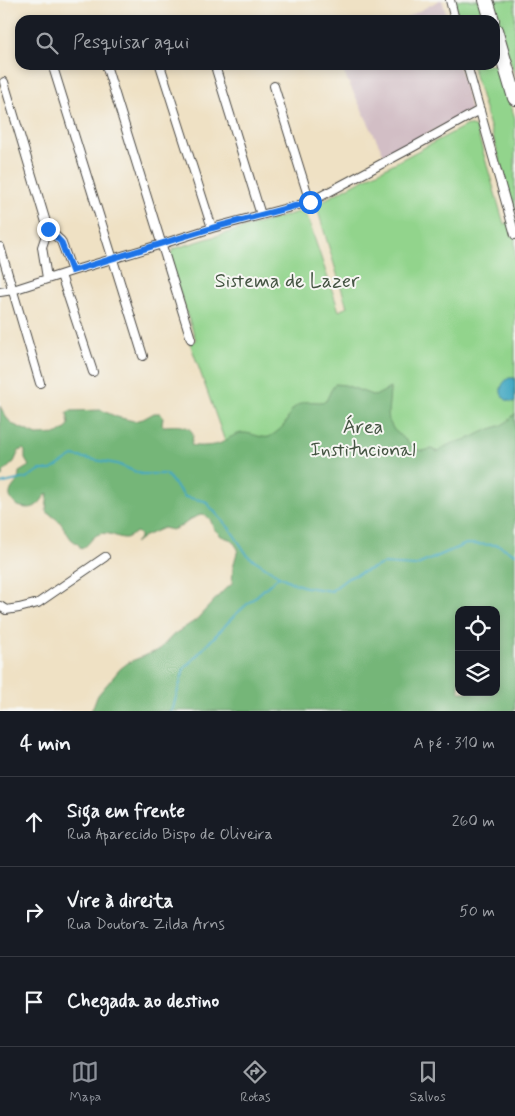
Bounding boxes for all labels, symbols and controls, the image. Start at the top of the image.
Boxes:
search box [15,15,500,70]
icon: search [33,29,61,57]
text: Pesquisar aqui [73,30,189,55]
route start [299,191,322,214]
route end [37,218,60,241]
park label: Sistema de Lazer [215,268,360,295]
park label: Área Institucional [310,414,416,464]
map controls [455,606,500,696]
button: locate [455,606,500,651]
button: layers [455,651,500,696]
text: 4 min [20,730,71,758]
text: A pé · 310 m [414,733,495,754]
text: Siga em frente [67,799,185,824]
icon: ahead [20,808,48,836]
text: 260 m [452,811,495,832]
text: Rua Aparecido Bispo de Oliveira [67,824,273,845]
text: Vire à direita [67,889,173,914]
icon: right [20,898,48,926]
text: 50 m [459,901,495,922]
text: Rua Doutora Zilda Arns [67,914,225,935]
icon: arrive [20,988,48,1016]
text: Chegada ao destino [67,989,219,1014]
tab: Mapa [69,1058,101,1106]
tab: Rotas [240,1058,271,1106]
tab: Salvos [409,1058,446,1106]

